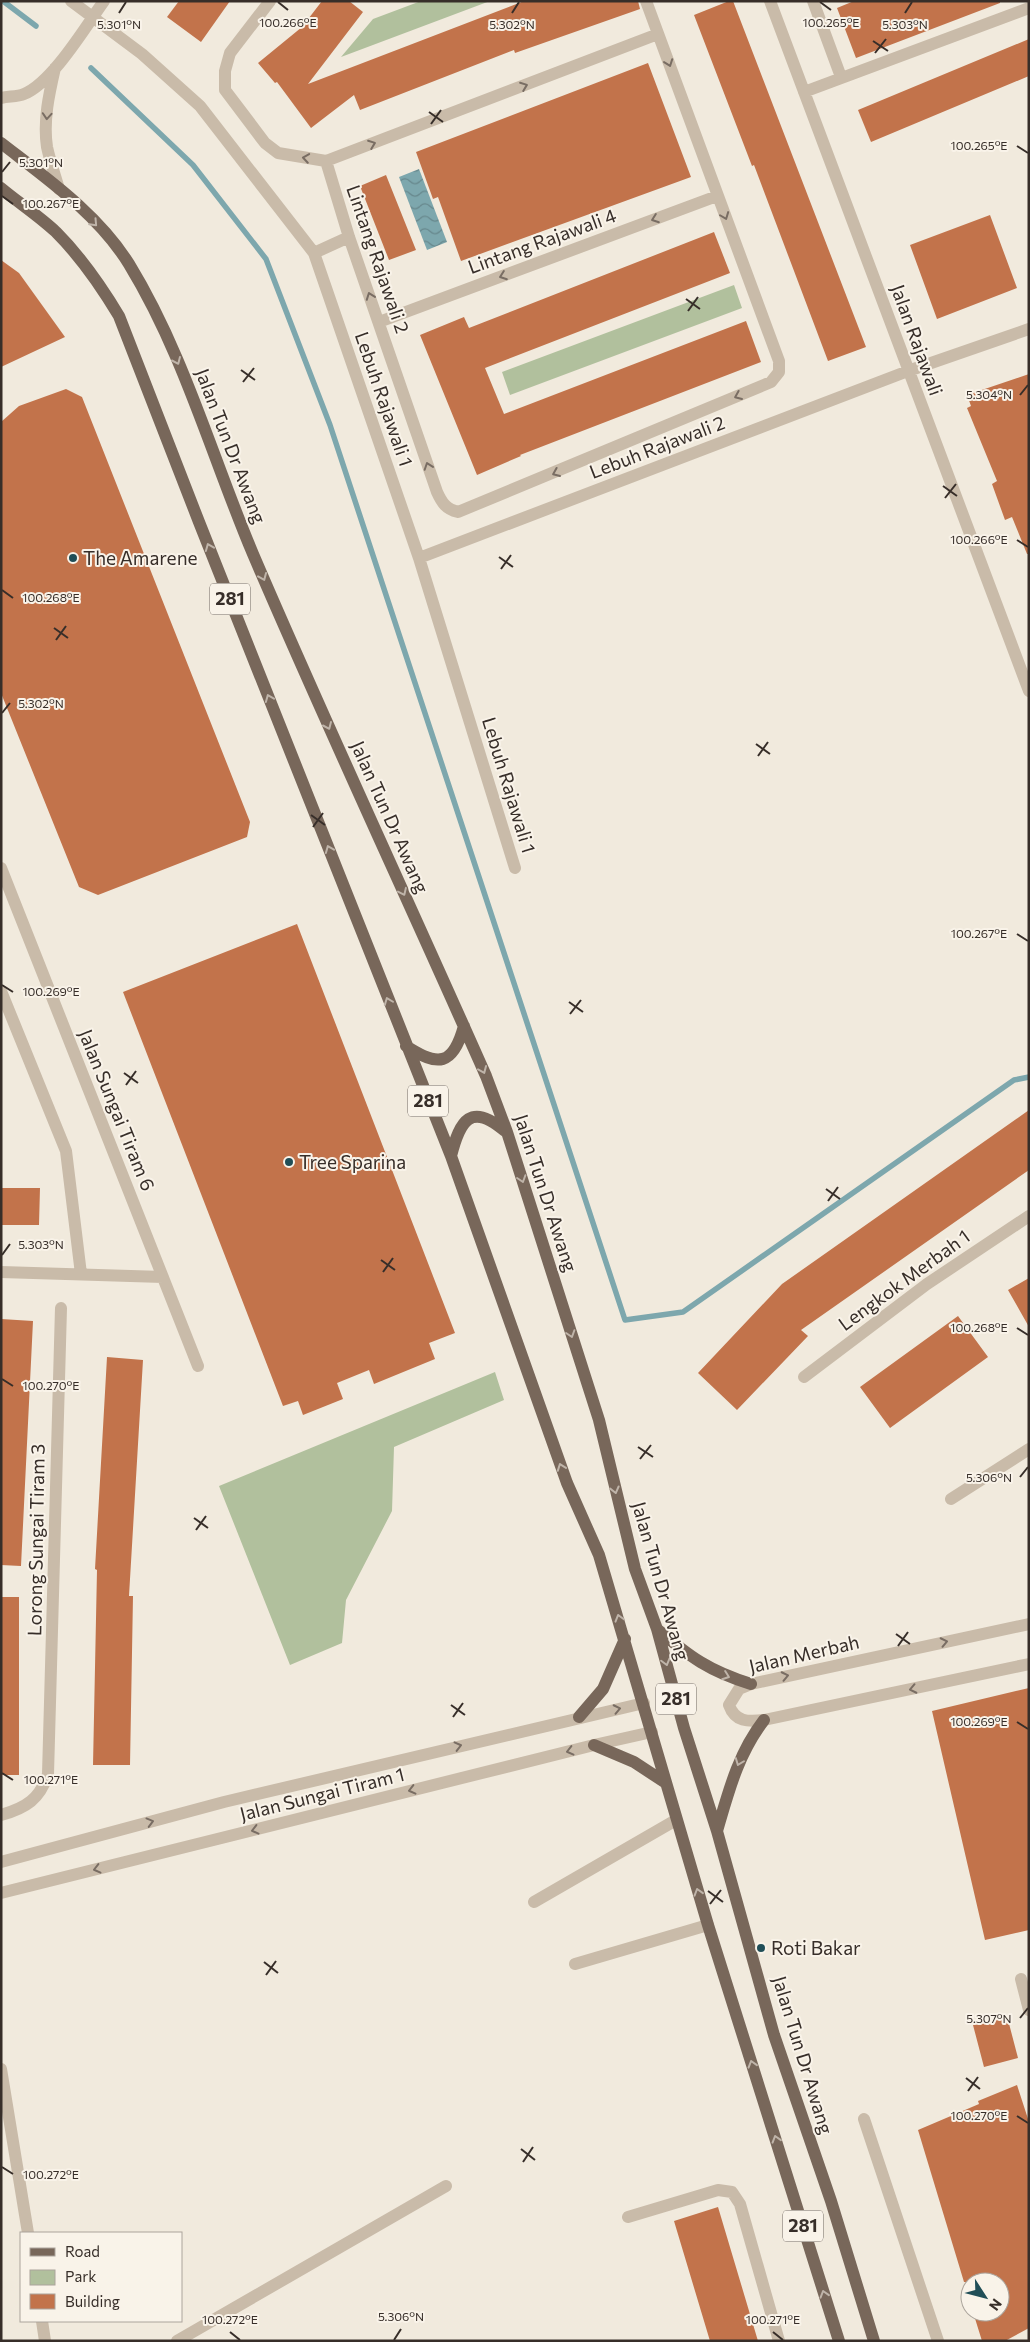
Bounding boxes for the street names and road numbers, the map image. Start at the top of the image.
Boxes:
street label: Lintang Rajawali 2 [342,182,415,336]
street label: Lintang Rajawali 4 [465,203,619,278]
street label: Jalan Rajawali [887,281,948,399]
street label: Lebuh Rajawali 1 [351,328,418,469]
street label: Jalan Tun Dr Awang [191,365,272,527]
street label: Lebuh Rajawali 2 [586,410,728,483]
road number: 281 [210,584,250,614]
street label: Lebuh Rajawali 1 [478,714,541,856]
street label: Jalan Tun Dr Awang [347,737,434,897]
street label: Jalan Sungai Tiram 6 [75,1026,160,1194]
road number: 281 [408,1086,448,1116]
street label: Jalan Tun Dr Awang [510,1111,583,1275]
street label: Lengkok Merbah 1 [834,1224,974,1335]
street label: Lorong Sungai Tiram 3 [22,1444,49,1636]
street label: Jalan Tun Dr Awang [628,1499,695,1663]
street label: Jalan Merbah [746,1630,861,1677]
road number: 281 [656,1684,696,1715]
street label: Jalan Sungai Tiram 1 [237,1762,407,1825]
street label: Jalan Tun Dr Awang [768,1973,838,2137]
road number: 281 [783,2210,823,2242]

